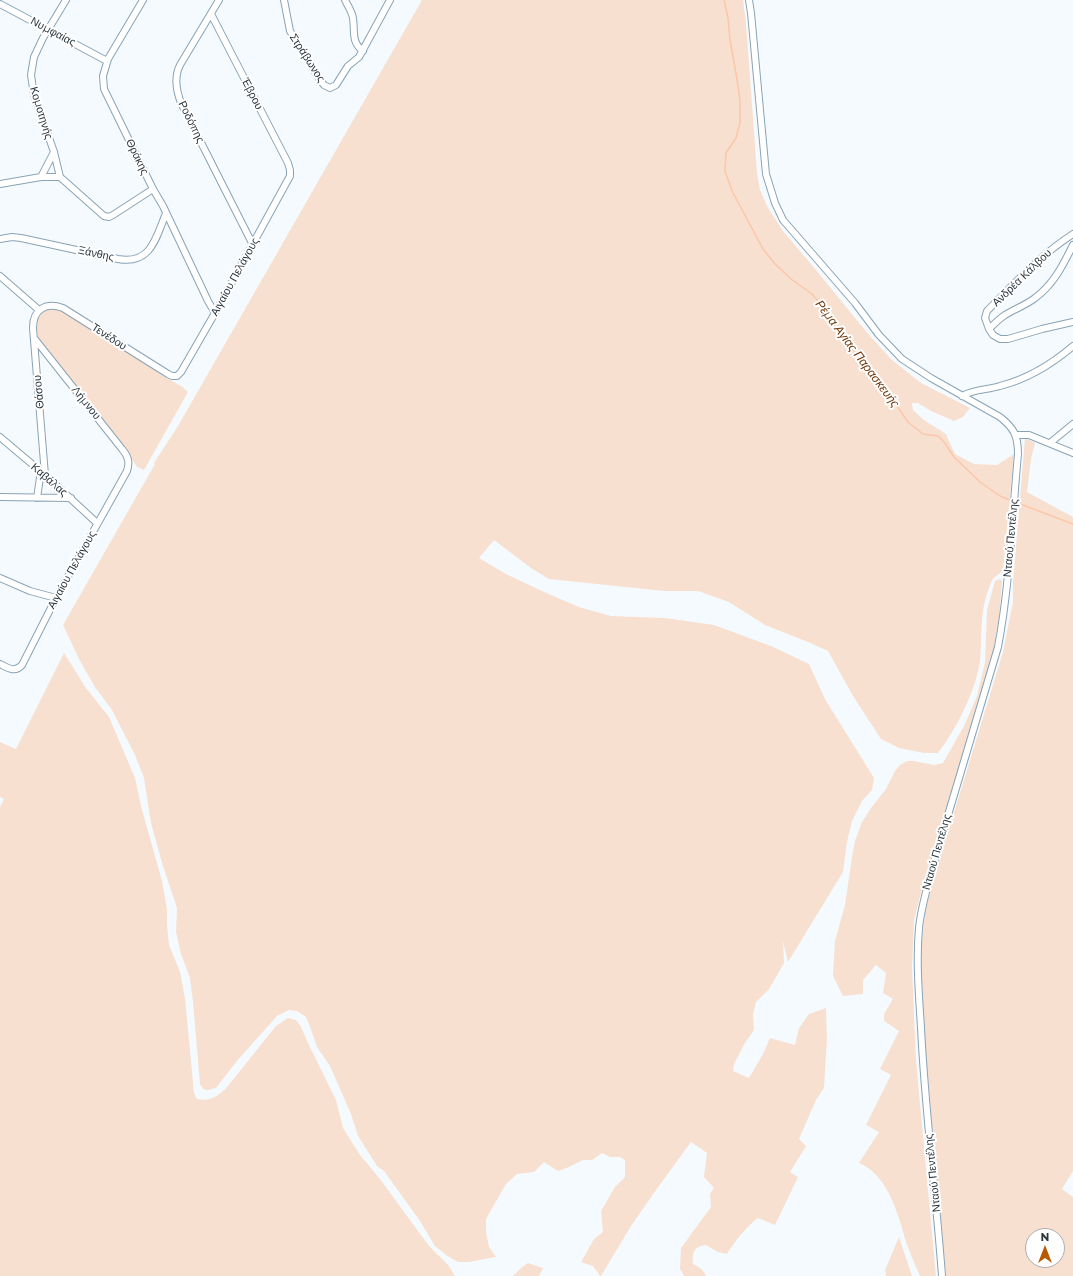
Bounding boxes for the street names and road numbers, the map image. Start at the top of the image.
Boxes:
street label: Νυμφαίας [28,15,78,49]
street label: Στράβωνος [286,31,328,85]
street label: Έβρου [239,76,265,112]
street label: Κομοτηνής [27,85,55,141]
street label: Ροδόπης [175,99,207,145]
street label: Θράκης [123,137,151,177]
street label: Αιγαίου Πελάγους [208,236,262,318]
street label: Ξάνθης [77,244,115,264]
street label: Ανδρέα Κάλβου [990,246,1054,310]
street label: Τενέδου [89,321,129,353]
street label: Θάσου [31,375,47,409]
street label: Λήμνου [69,384,103,422]
street label: Καβάλας [28,461,70,499]
street label: Νταού Πεντέλης [1001,498,1021,578]
street label: Αιγαίου Πελάγους [45,529,99,611]
street label: Νταού Πεντέλης [920,812,954,892]
street label: Νταού Πεντέλης [922,1133,944,1213]

